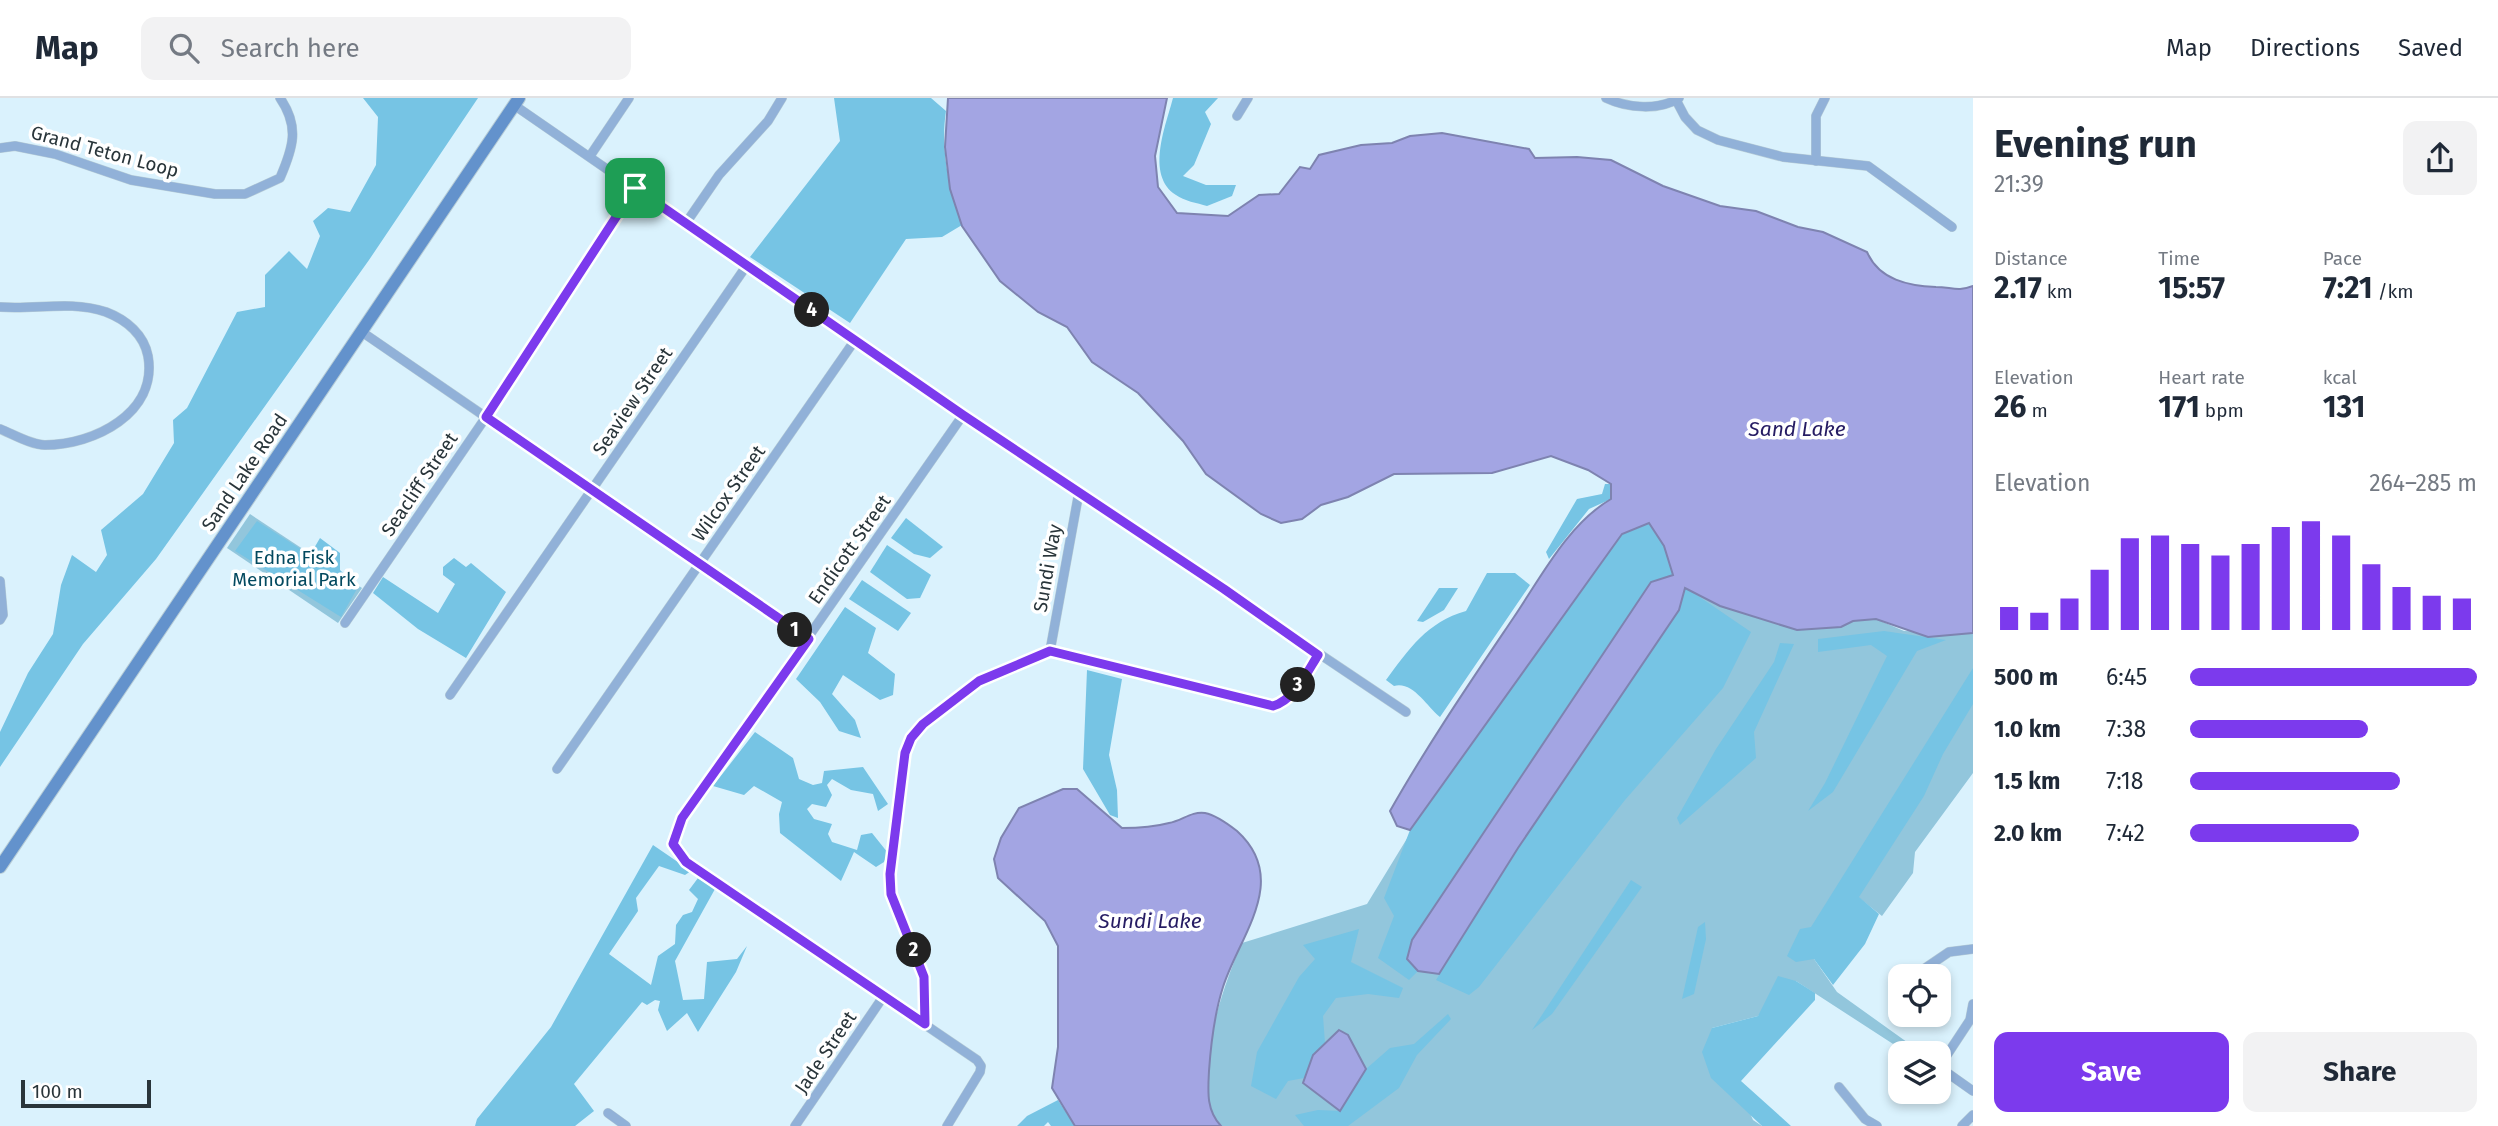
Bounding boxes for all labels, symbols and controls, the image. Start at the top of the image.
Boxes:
search box [141,17,631,80]
text: Map [35,28,99,68]
icon: search [165,29,203,67]
text: Search here [221,33,360,64]
text: Map [2166,34,2212,62]
text: Directions [2250,34,2360,62]
text: Saved [2398,34,2463,62]
street label: Grand Teton Loop [28,121,181,182]
text: Evening run [1994,121,2197,167]
button: share [2403,121,2477,195]
pin [605,158,665,218]
icon: arrive [616,169,654,207]
text: 21:39 [1994,170,2044,198]
text: Distance [1994,247,2068,270]
text: Time [2158,247,2200,270]
text: Pace [2323,247,2362,270]
text: 2.17 [1994,270,2042,306]
text: 15:57 [2158,270,2225,306]
text: 7:21 [2323,270,2373,306]
text: km [2042,280,2073,303]
text: /km [2373,280,2414,303]
pin: 4 [794,292,830,328]
text: 4 [806,298,817,321]
street label: Seaview Street [588,343,677,460]
text: Elevation [1994,366,2074,389]
text: Heart rate [2158,366,2245,389]
text: kcal [2323,366,2357,389]
text: 26 [1994,389,2026,425]
text: 171 [2158,389,2200,425]
text: 131 [2323,389,2365,425]
text: m [2026,399,2048,422]
text: bpm [2200,399,2244,422]
street label: Sand Lake Road [197,409,292,535]
water label: Sand Lake [1747,416,1846,442]
street label: Seacliff Street [376,428,463,541]
street label: Wilcox Street [687,441,770,546]
text: Elevation [1994,469,2090,497]
text: 264–285 m [2369,469,2477,497]
street label: Endicott Street [803,490,896,608]
street label: Sundi Way [1028,522,1067,614]
park label: Edna Fisk Memorial Park [232,546,356,591]
pin: 1 [778,612,812,648]
text: 1 [790,618,799,641]
text: 500 m [1994,663,2058,691]
text: 6:45 [2106,663,2147,691]
pin: 3 [1280,668,1316,702]
text: 3 [1293,673,1302,696]
text: 1.0 km [1994,715,2061,743]
text: 7:38 [2106,715,2146,743]
text: 1.5 km [1994,767,2060,795]
text: 7:18 [2106,767,2143,795]
text: 2.0 km [1994,819,2062,847]
text: 7:42 [2106,819,2145,847]
water label: Sundi Lake [1097,908,1202,934]
pin: 2 [897,932,932,968]
text: 2 [909,938,918,961]
map controls [1888,964,1951,1104]
button: locate [1888,964,1951,1027]
street label: Jade Street [789,1007,861,1098]
button: Save [1994,1032,2229,1112]
button: Share [2243,1032,2477,1112]
button: layers [1888,1041,1951,1104]
scale bar [21,1077,150,1109]
text: 100 m [32,1080,83,1103]

